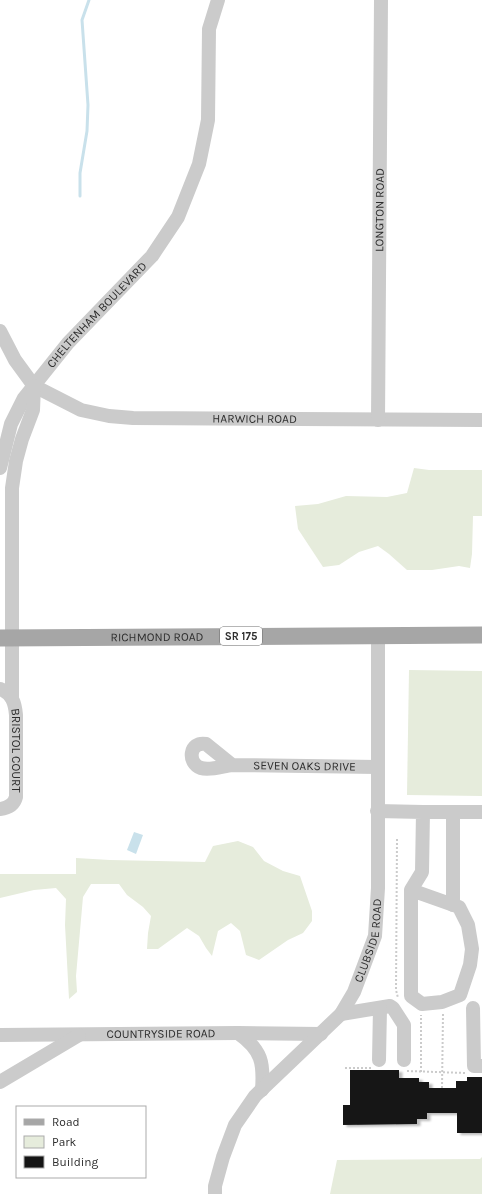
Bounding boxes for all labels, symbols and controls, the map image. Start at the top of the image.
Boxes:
street label: LONGTON ROAD [372,168,387,252]
street label: CHELTENHAM BOULEVARD [44,259,150,371]
street label: HARWICH ROAD [212,411,297,426]
road number: SR 175 [220,627,262,645]
street label: RICHMOND ROAD [110,630,204,644]
street label: BRISTOL COURT [8,707,23,792]
street label: SEVEN OAKS DRIVE [253,758,356,774]
street label: CLUBSIDE ROAD [351,898,384,984]
street label: COUNTRYSIDE ROAD [106,1026,216,1041]
legend [16,1106,146,1178]
text: Road [52,1115,80,1129]
text: Park [52,1135,77,1149]
text: Building [52,1155,99,1169]

